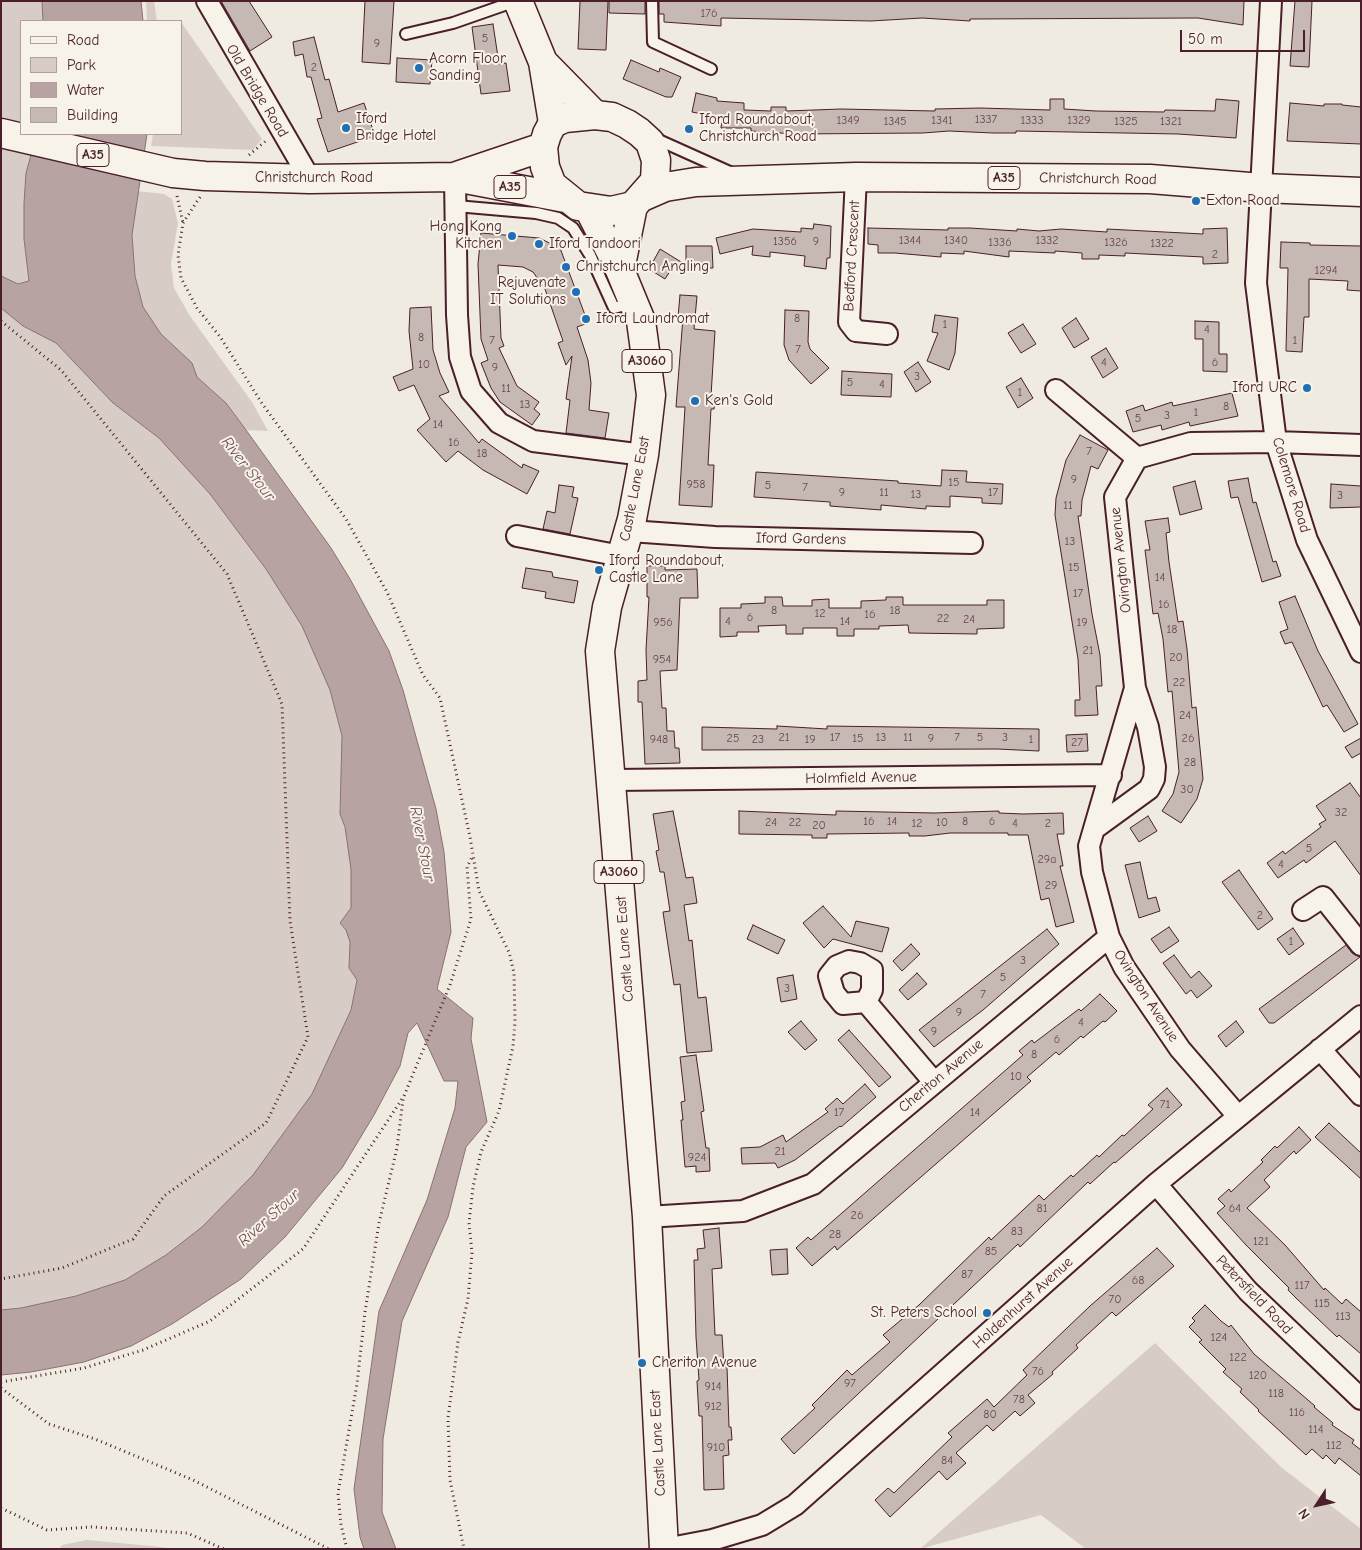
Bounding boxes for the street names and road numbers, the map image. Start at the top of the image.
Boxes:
street label: Old Bridge Road [222,41,292,141]
road number: A35 [77,144,109,166]
road number: A35 [988,167,1020,190]
street label: Christchurch Road [255,169,373,187]
street label: Christchurch Road [1039,169,1157,189]
road number: A35 [494,176,526,198]
street label: Bedford Crescent [840,200,864,312]
road number: A3060 [622,350,672,372]
street label: Castle Lane East [616,435,654,543]
street label: Colemore Road [1268,435,1314,535]
street label: Ovington Avenue [1106,506,1136,614]
street label: Iford Gardens [756,529,846,549]
street label: Holmfield Avenue [805,768,917,788]
road number: A3060 [594,860,644,884]
street label: Castle Lane East [612,895,638,1003]
street label: Ovington Avenue [1109,947,1183,1045]
street label: Cheriton Avenue [895,1035,987,1117]
street label: Petersfield Road [1212,1252,1296,1338]
street label: Holdenhurst Avenue [969,1253,1077,1353]
street label: Castle Lane East [646,1389,670,1497]

